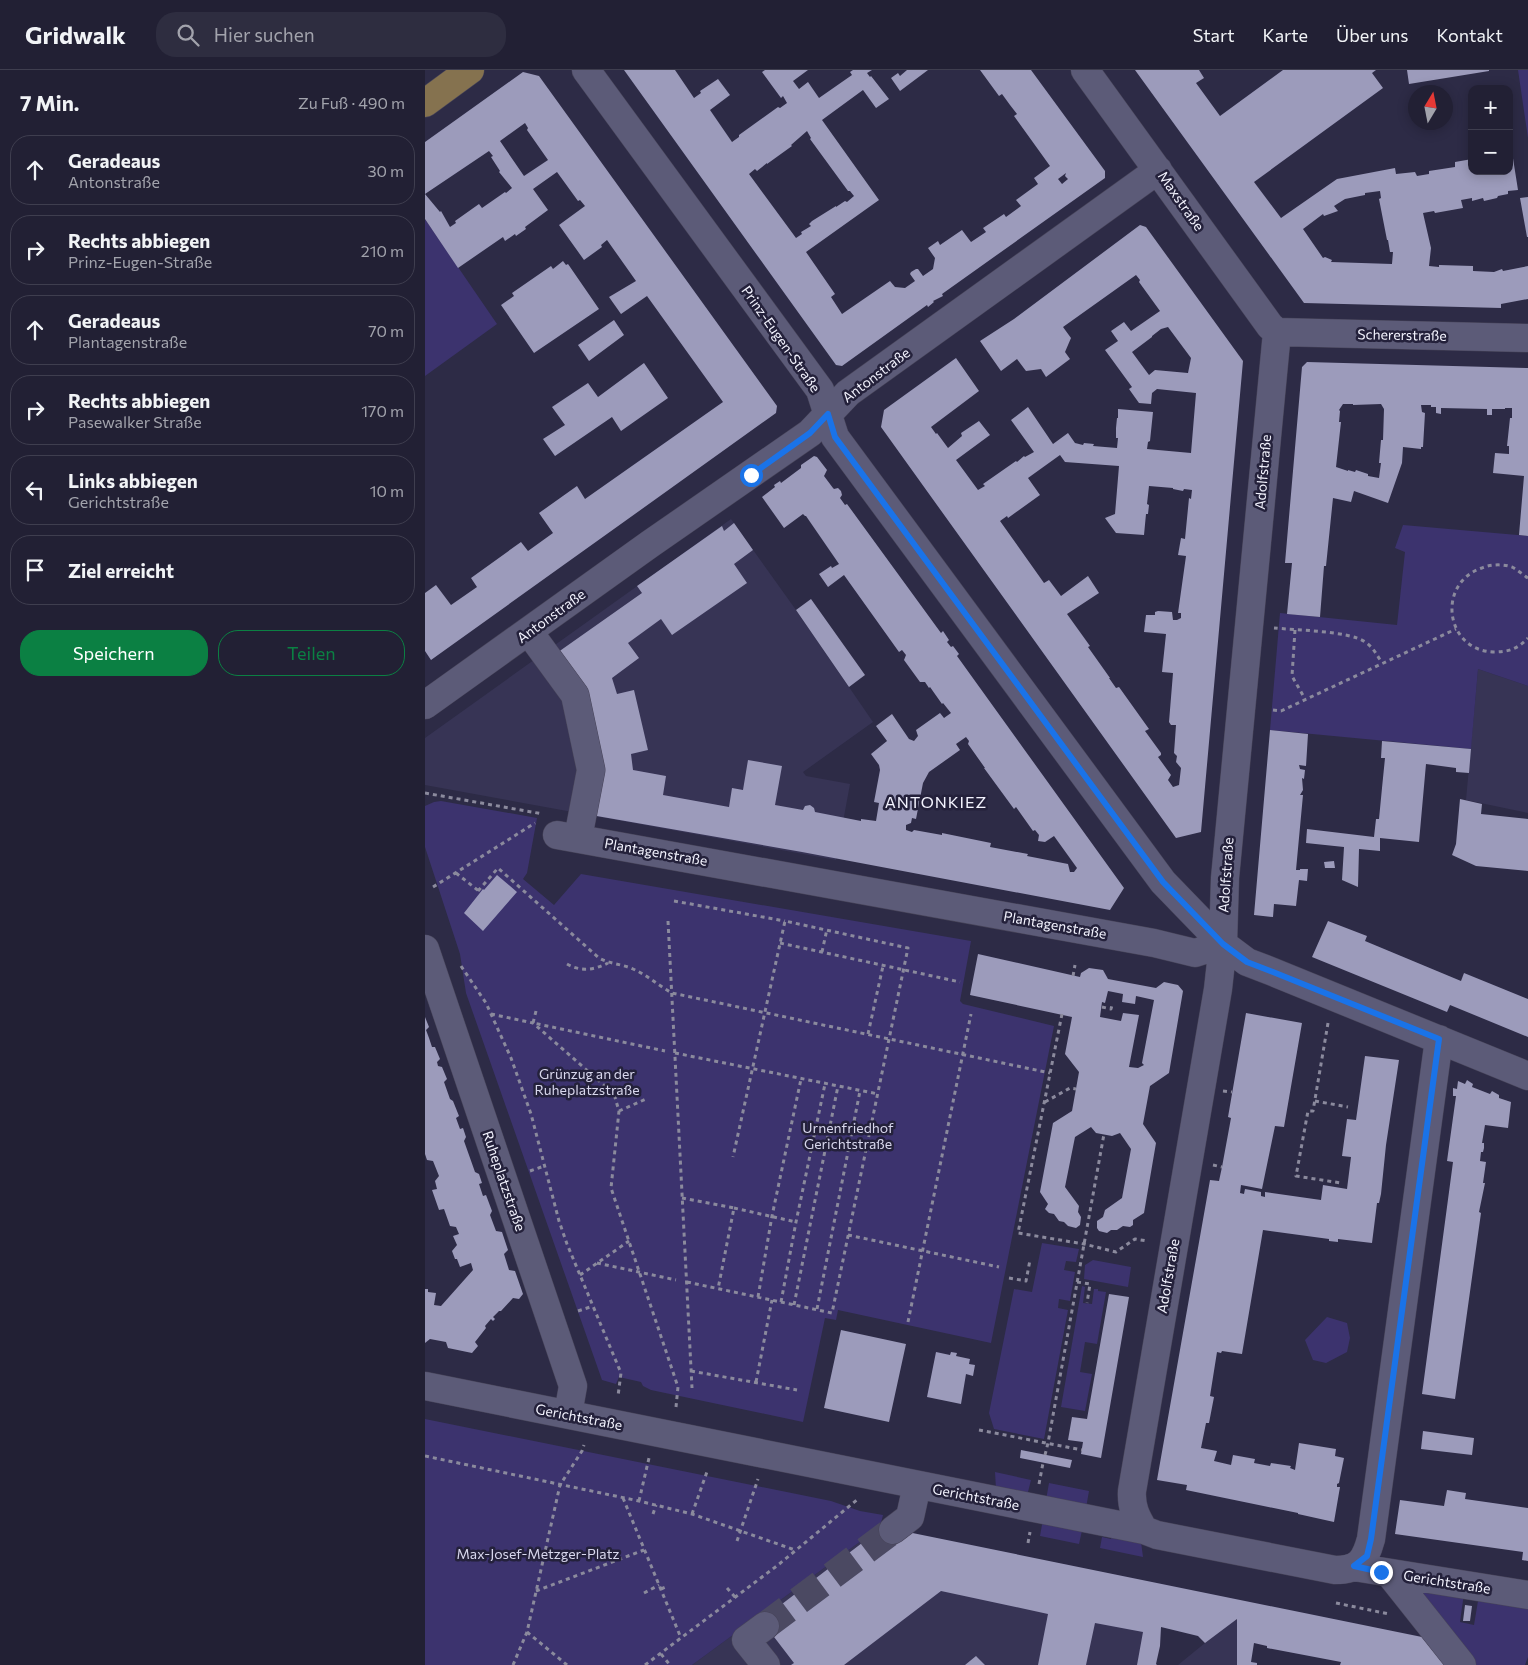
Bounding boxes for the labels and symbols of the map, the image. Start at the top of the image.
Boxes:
north arrow [1408,85,1453,130]
street label: Maxstraße [1155,168,1208,234]
street label: Prinz-Eugen-Straße [738,282,825,395]
street label: Schererstraße [1357,325,1447,344]
street label: Antonstraße [838,344,913,406]
street label: Adolfstraße [1251,434,1274,510]
route start [740,464,763,487]
street label: Antonstraße [513,585,588,646]
district label: ANTONKIEZ [885,792,987,811]
street label: Plantagenstraße [603,834,709,869]
street label: Adolfstraße [1214,837,1237,913]
street label: Plantagenstraße [1002,907,1108,942]
park label: Grünzug an der Ruheplatzstraße [534,1065,640,1098]
park label: Urnenfriedhof Gerichtstraße [802,1119,894,1152]
street label: Ruheplatzstraße [479,1128,530,1233]
street label: Adolfstraße [1153,1237,1182,1315]
street label: Gerichtstraße [534,1400,624,1433]
street label: Gerichtstraße [931,1480,1021,1513]
park label: Max-Josef-Metzger-Platz [457,1545,619,1562]
route end [1370,1561,1393,1584]
street label: Gerichtstraße [1402,1566,1492,1597]

